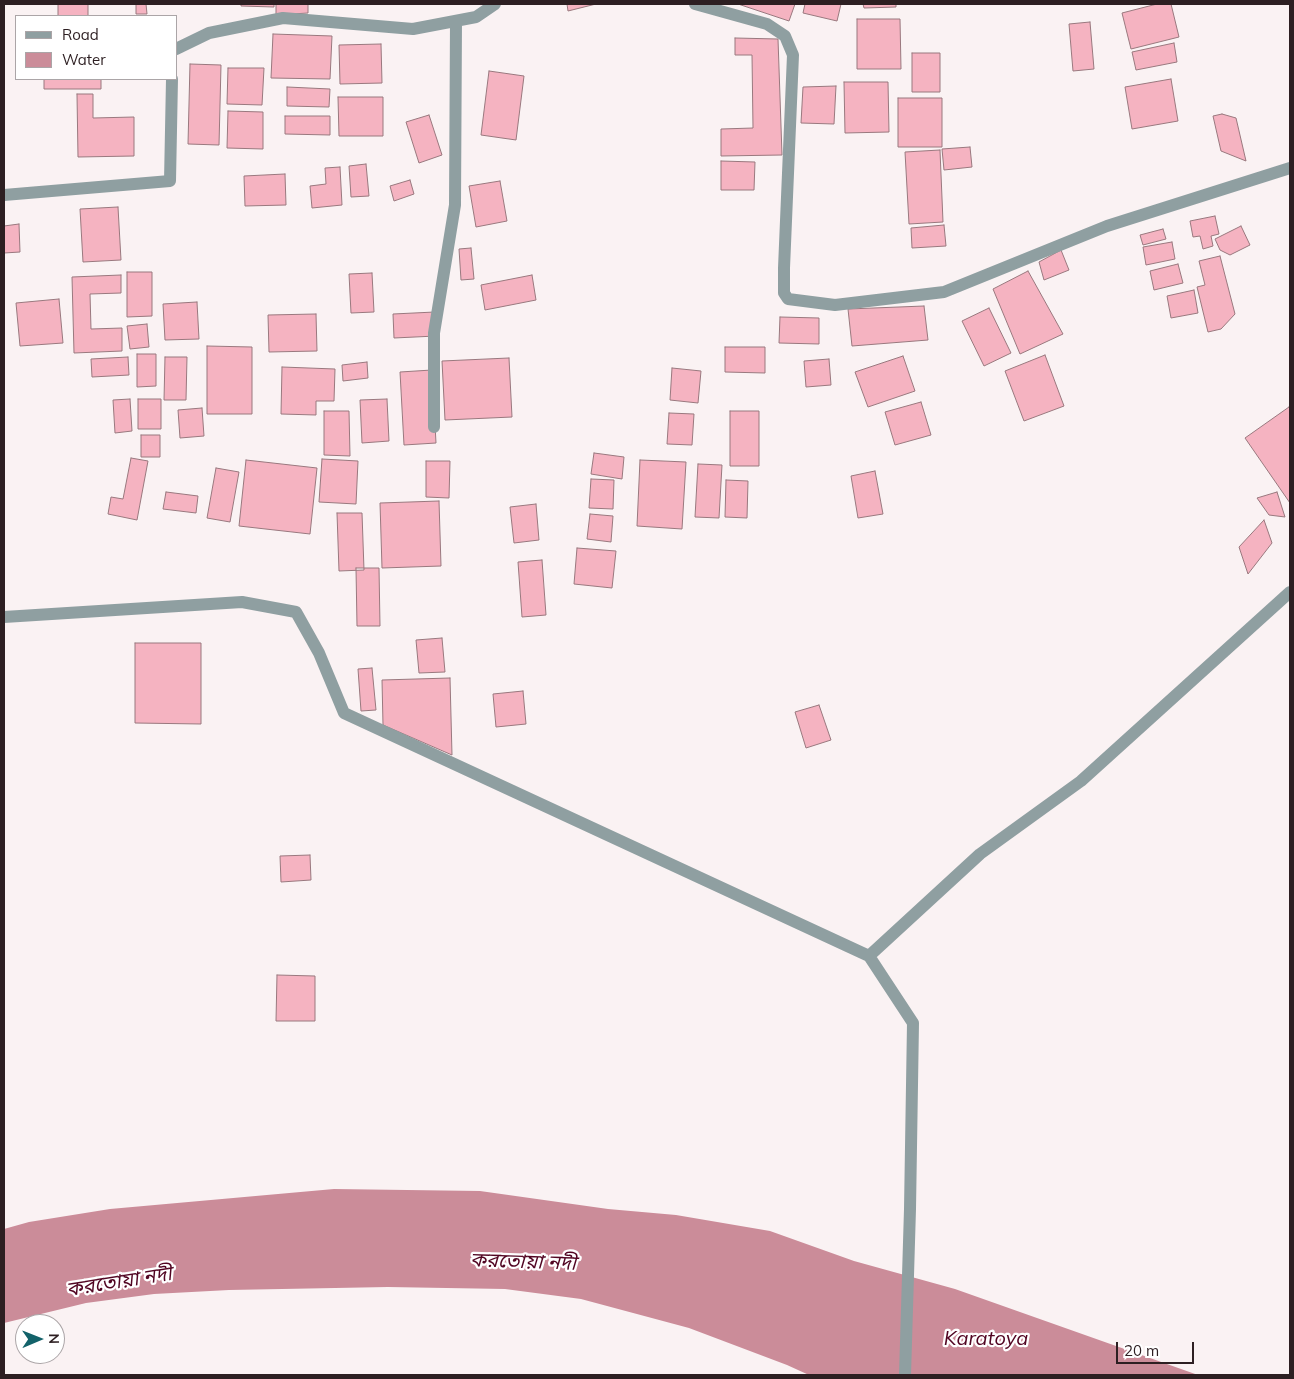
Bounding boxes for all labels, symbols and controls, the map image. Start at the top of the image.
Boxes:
legend [15,15,178,80]
text: Road [62,25,99,44]
text: Water [62,50,106,69]
water label: করতোয়া নদী [470,1248,576,1276]
water label: করতোয়া নদী [65,1262,173,1302]
north arrow [15,1314,65,1364]
water label: Karatoya [944,1327,1028,1351]
scale bar [1119,1332,1196,1364]
text: N [45,1333,63,1344]
text: 20 m [1124,1341,1159,1360]

